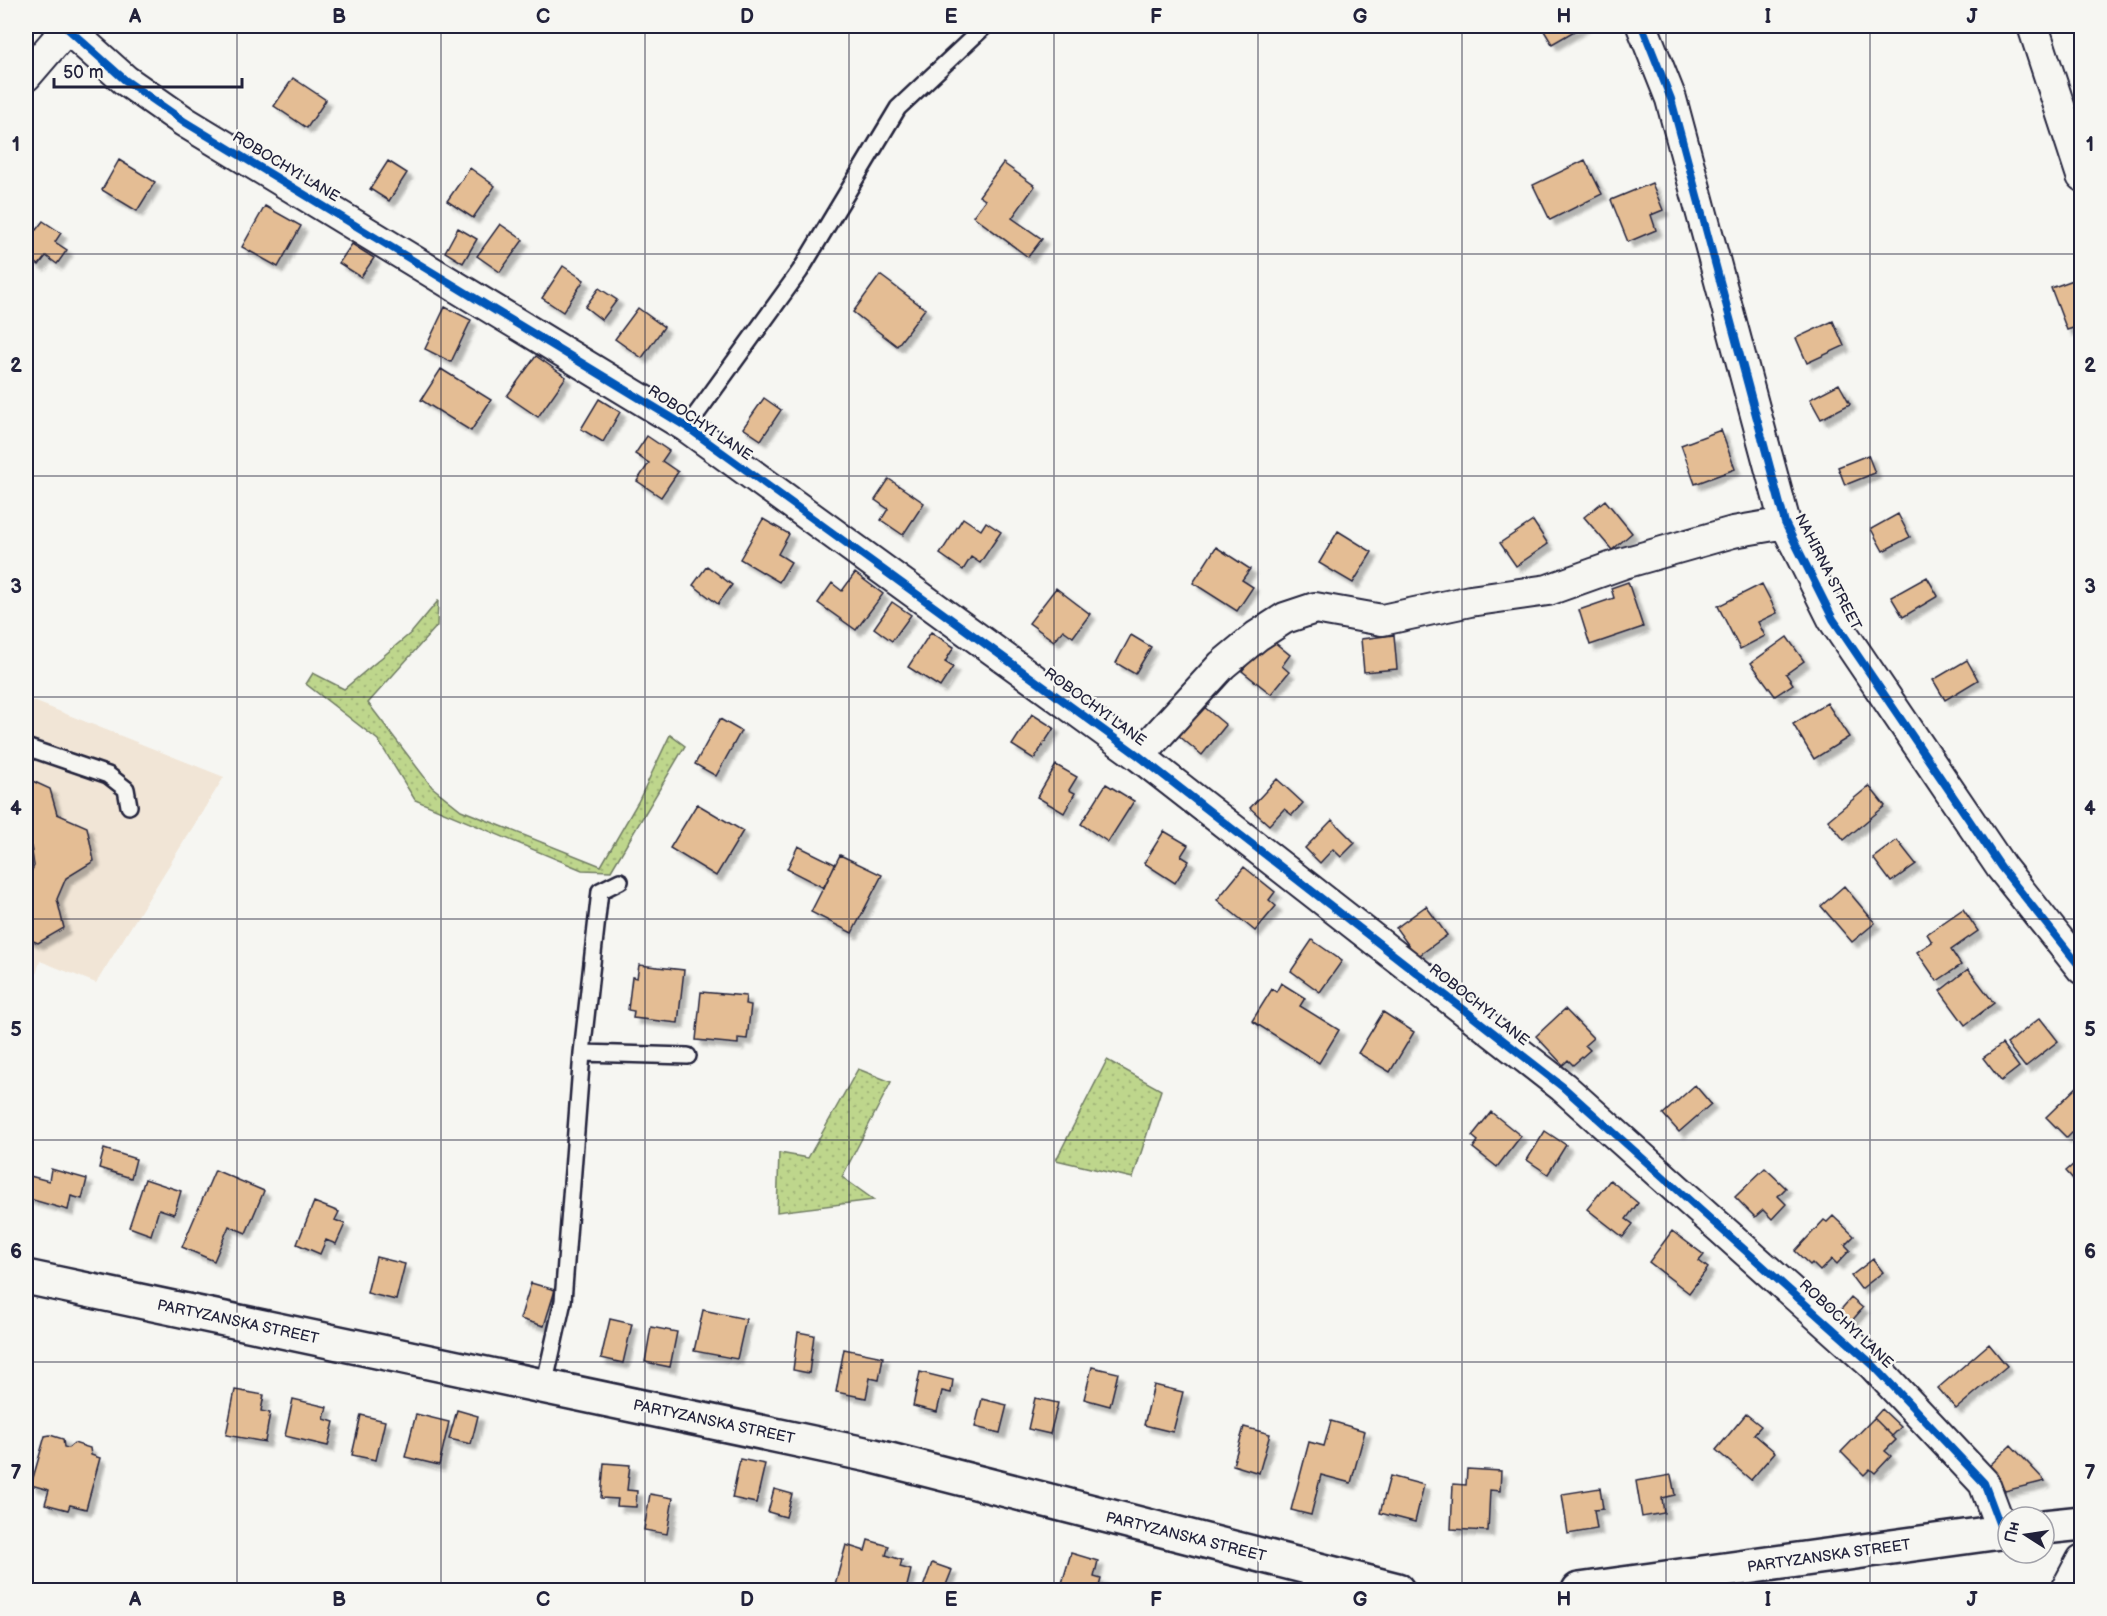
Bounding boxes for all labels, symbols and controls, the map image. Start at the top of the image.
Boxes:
text: A [128,5,142,29]
text: B [332,5,346,29]
text: C [536,5,550,29]
text: D [740,5,754,29]
text: E [945,5,958,29]
text: F [1150,5,1162,29]
text: G [1353,5,1368,29]
text: H [1557,5,1571,29]
text: I [1765,5,1771,29]
text: J [1967,5,1979,29]
scale bar [54,51,242,89]
text: 50 m [63,62,104,83]
street label: ROBOCHYI LANE [229,128,343,207]
text: 1 [12,133,20,157]
text: 1 [2086,133,2094,157]
text: 2 [10,354,22,378]
text: 2 [2084,354,2096,378]
street label: ROBOCHYI LANE [644,381,756,465]
street label: NAHIRNA STREET [1790,511,1866,633]
text: 3 [10,575,22,599]
text: 3 [2084,575,2096,599]
street label: ROBOCHYI LANE [1040,664,1150,751]
text: 4 [10,797,22,821]
text: 4 [2084,797,2096,821]
street label: ROBOCHYI LANE [1425,960,1533,1050]
text: 5 [10,1018,22,1042]
text: 5 [2084,1018,2096,1042]
text: 6 [10,1240,22,1264]
text: 6 [2084,1240,2096,1264]
street label: ROBOCHYI LANE [1795,1276,1897,1373]
street label: PARTYZANSKA STREET [156,1296,320,1348]
street label: PARTYZANSKA STREET [632,1396,796,1448]
text: 7 [10,1461,22,1485]
text: 7 [2084,1461,2096,1485]
north arrow [1996,1505,2056,1565]
street label: PARTYZANSKA STREET [1104,1508,1268,1566]
text: Пн [2001,1520,2024,1545]
street label: PARTYZANSKA STREET [1746,1535,1912,1577]
text: A [128,1588,142,1612]
text: B [332,1588,346,1612]
text: C [536,1588,550,1612]
text: D [740,1588,754,1612]
text: E [945,1588,958,1612]
text: F [1150,1588,1162,1612]
text: G [1353,1588,1368,1612]
text: H [1557,1588,1571,1612]
text: I [1765,1588,1771,1612]
text: J [1967,1588,1979,1612]

